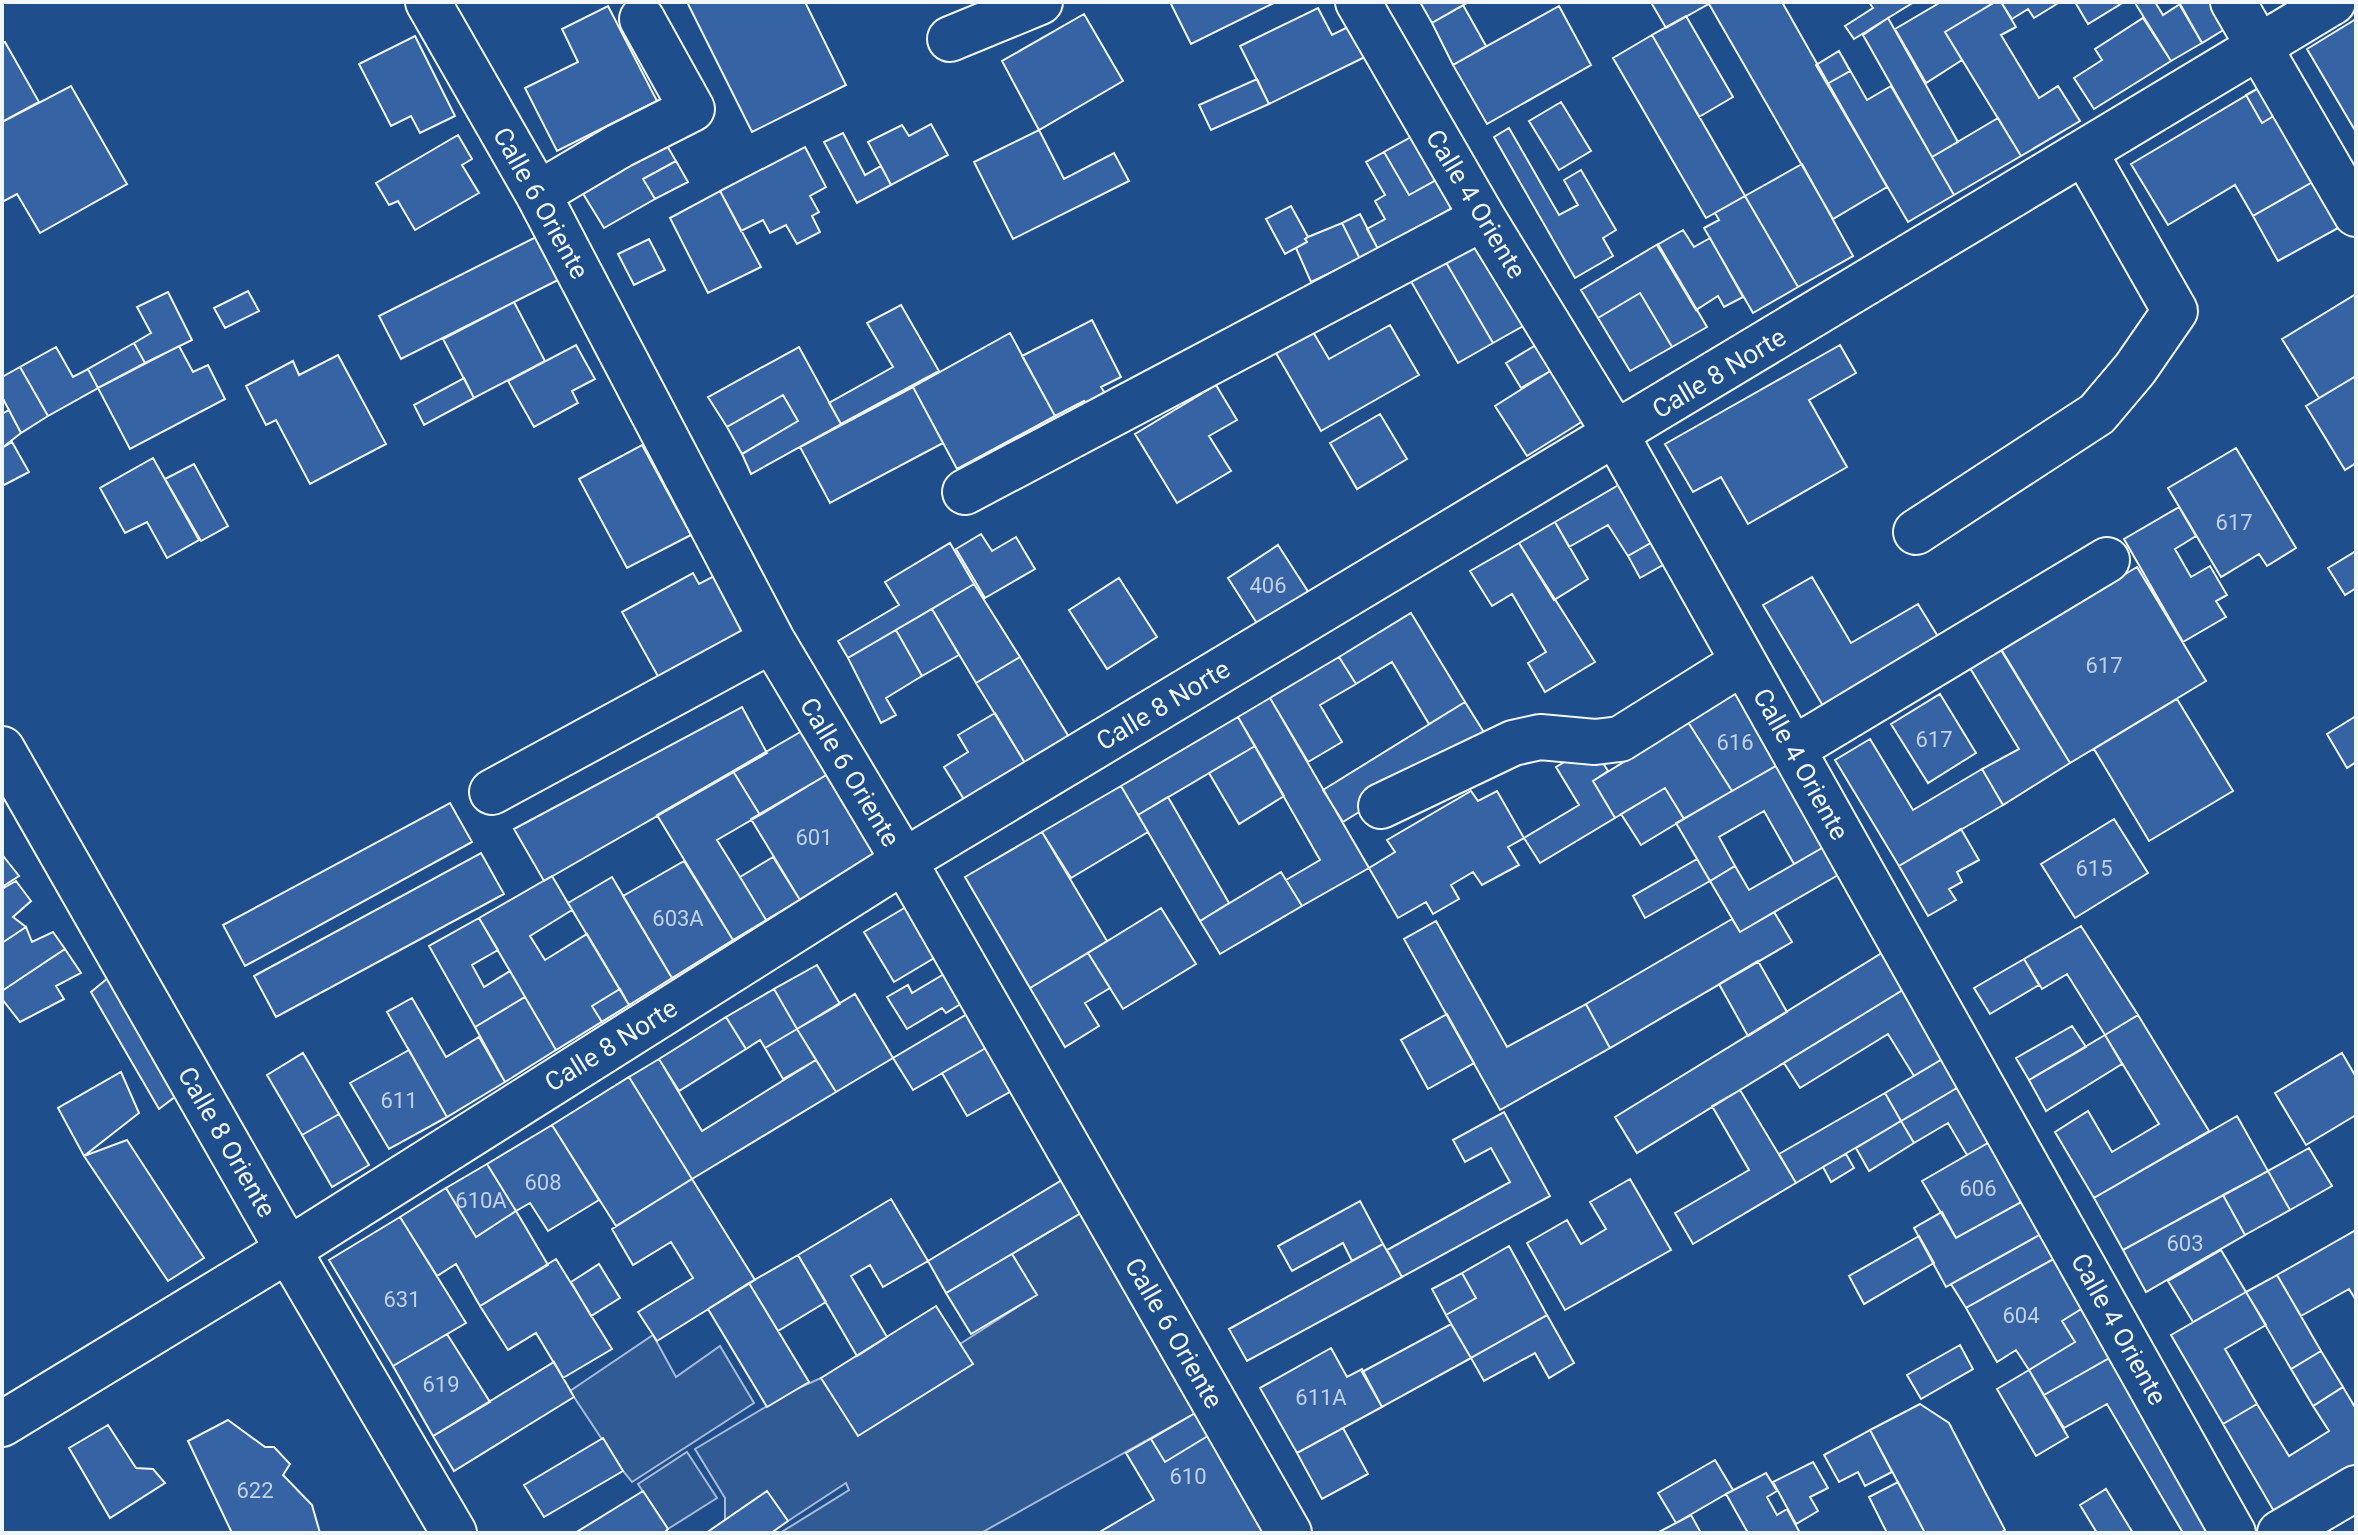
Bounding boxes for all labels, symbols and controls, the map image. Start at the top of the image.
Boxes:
street label: Calle 6 Oriente [487,122,595,284]
street label: Calle 4 Oriente [1420,124,1532,284]
street label: Calle 8 Norte [1647,321,1791,425]
house number: 617 [2215,510,2253,535]
house number: 406 [1249,573,1287,598]
street label: Calle 8 Norte [1091,653,1235,757]
house number: 617 [2085,653,2123,678]
street label: Calle 4 Oriente [1747,683,1855,845]
street label: Calle 6 Oriente [794,692,906,852]
house number: 617 [1915,727,1953,752]
house number: 616 [1716,730,1754,755]
house number: 601 [795,825,833,850]
house number: 615 [2075,856,2113,881]
house number: 603A [652,906,704,931]
street label: Calle 8 Norte [539,993,683,1097]
street label: Calle 8 Oriente [172,1062,282,1222]
house number: 611 [380,1088,418,1113]
house number: 608 [524,1170,562,1195]
house number: 606 [1959,1176,1997,1201]
house number: 610A [455,1188,507,1213]
house number: 603 [2166,1231,2204,1256]
street label: Calle 4 Oriente [2065,1248,2173,1410]
street label: Calle 6 Oriente [1119,1253,1229,1413]
house number: 631 [383,1287,421,1312]
house number: 604 [2002,1303,2040,1328]
house number: 619 [422,1372,460,1397]
house number: 611A [1295,1385,1347,1410]
house number: 610 [1169,1464,1207,1489]
house number: 622 [236,1478,274,1503]

